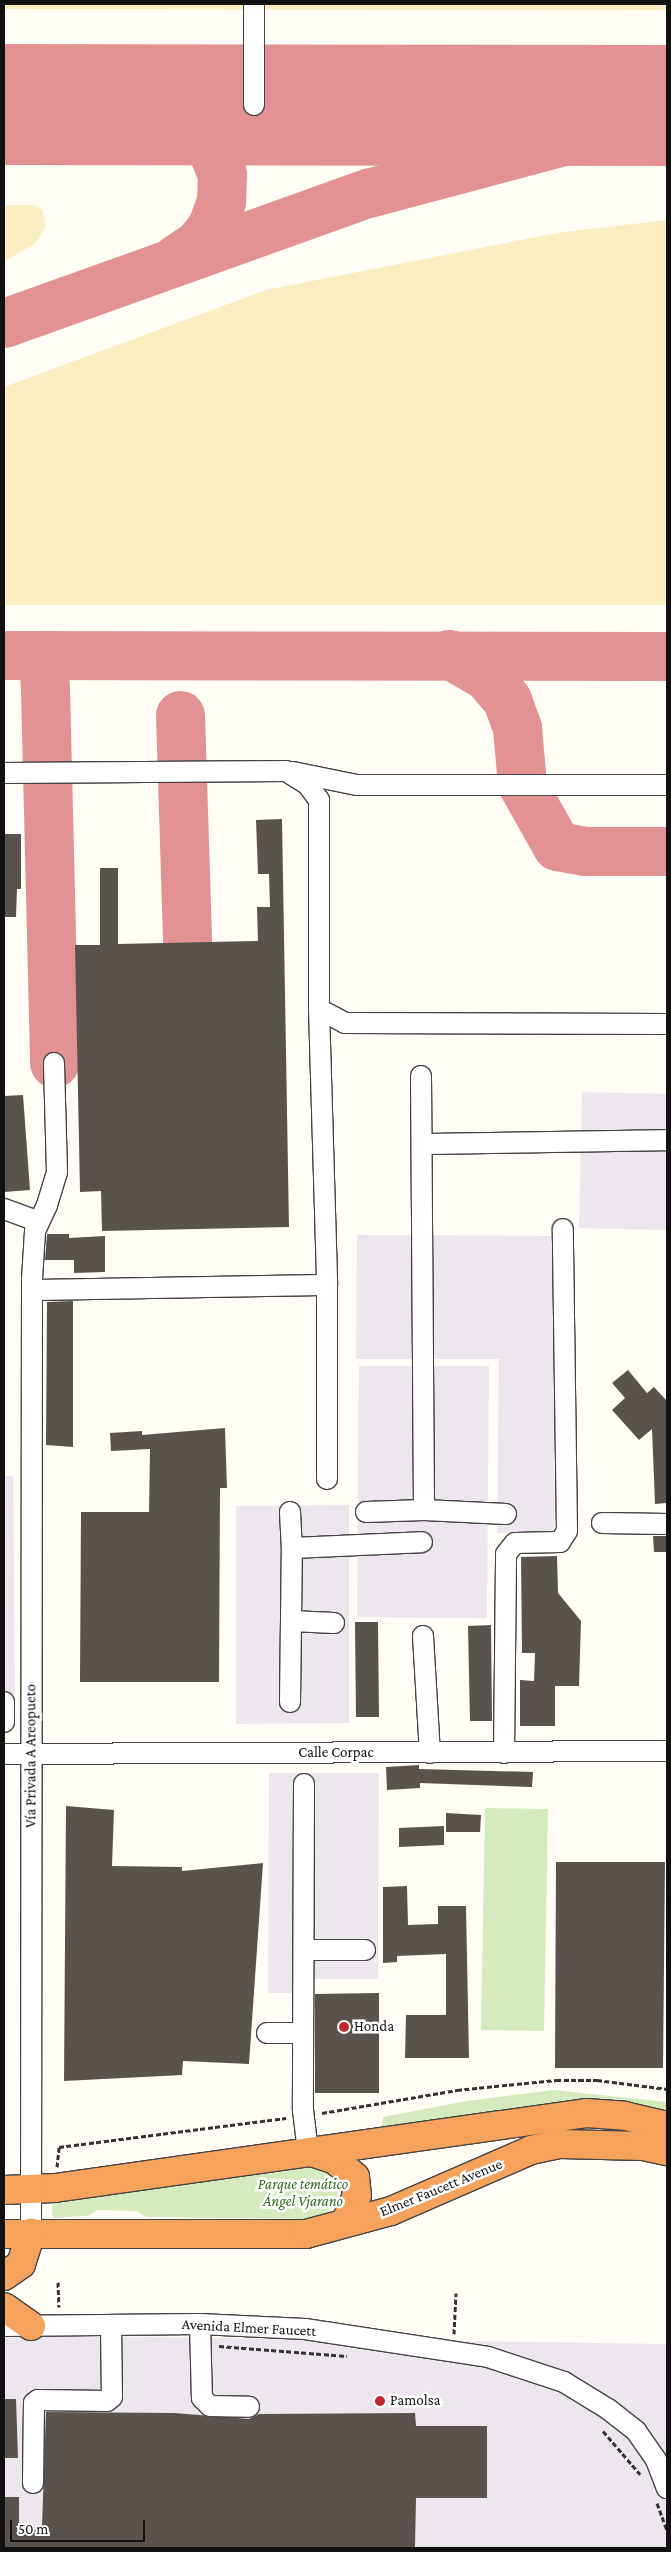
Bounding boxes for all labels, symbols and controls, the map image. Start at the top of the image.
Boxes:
street label: Vía Privada A Areopueto [22,1684,40,1828]
street label: Calle Corpac [298,1744,374,1762]
place label: Honda [354,2018,394,2036]
marker: Honda [338,2021,350,2033]
street label: Elmer Faucett Avenue [377,2155,505,2221]
park label: Parque temático Ángel Vjarano [258,2175,348,2210]
street label: Avenida Elmer Faucett [181,2315,317,2341]
place label: Pamolsa [390,2392,441,2410]
marker: Pamolsa [374,2395,386,2407]
scale bar [12,2510,148,2542]
text: 50 m [18,2521,48,2537]

